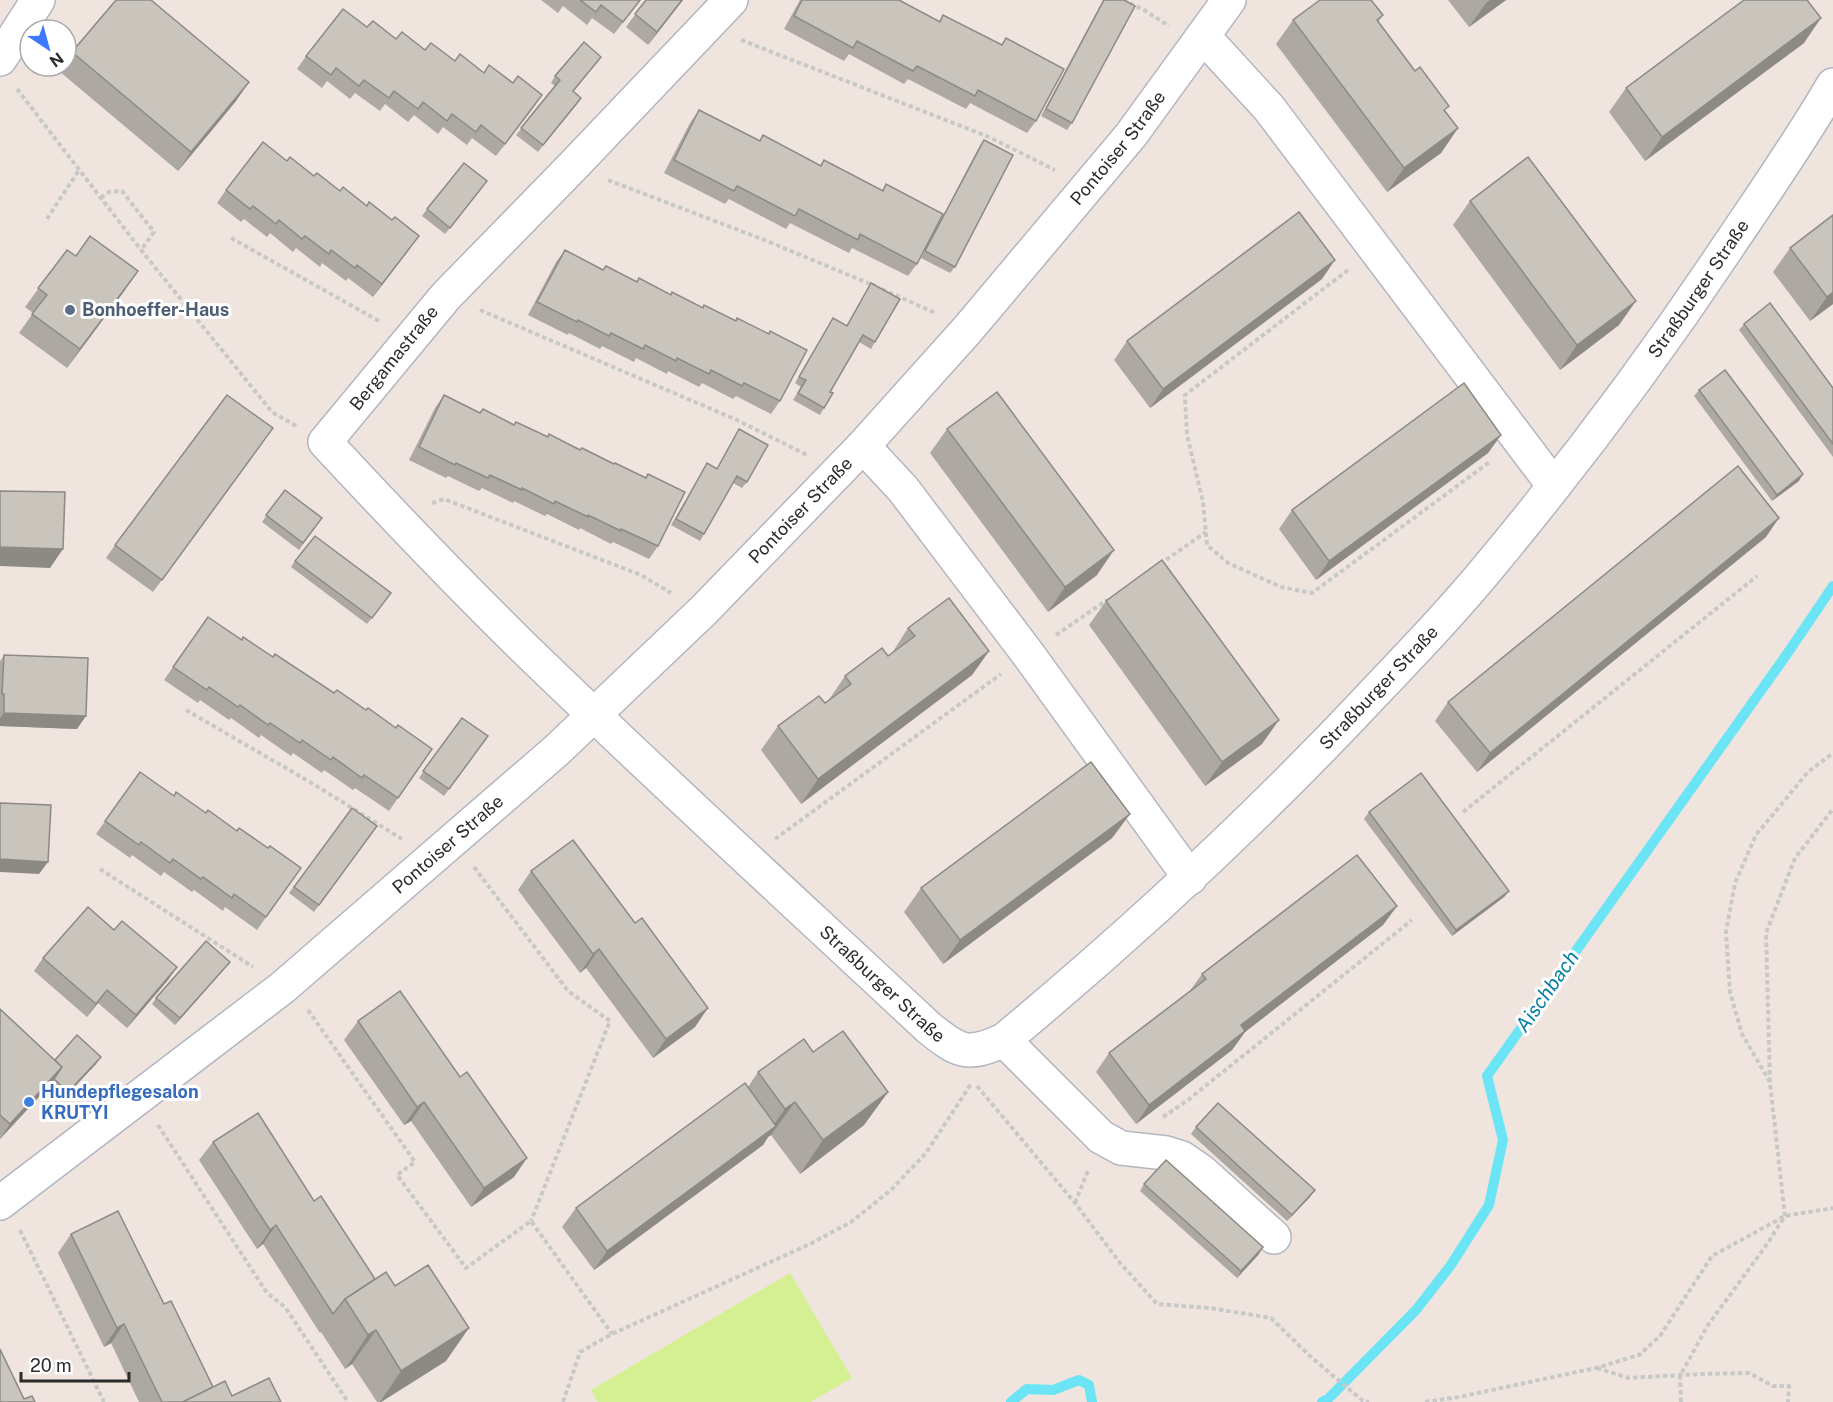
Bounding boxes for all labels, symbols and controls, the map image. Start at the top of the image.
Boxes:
north arrow [18,18,78,78]
text: N [46,48,67,71]
street label: Pontoiser Straße [1066,87,1169,209]
street label: Straßburger Straße [1643,216,1753,362]
place label: Bonhoeffer-Haus [82,299,229,320]
street label: Bergamastraße [345,301,442,414]
marker: Bonhoeffer-Haus [63,303,77,317]
street label: Pontoiser Straße [744,453,856,568]
street label: Straßburger Straße [1315,621,1442,754]
street label: Pontoiser Straße [388,790,507,898]
street label: Straßburger Straße [816,921,949,1047]
water label: Aischbach [1510,946,1584,1036]
place label: Hundepflegesalon KRUTYI [41,1081,199,1123]
marker: Hundepflegesalon KRUTYI [22,1095,36,1109]
scale bar [21,1345,129,1383]
text: 20 m [30,1355,72,1376]

